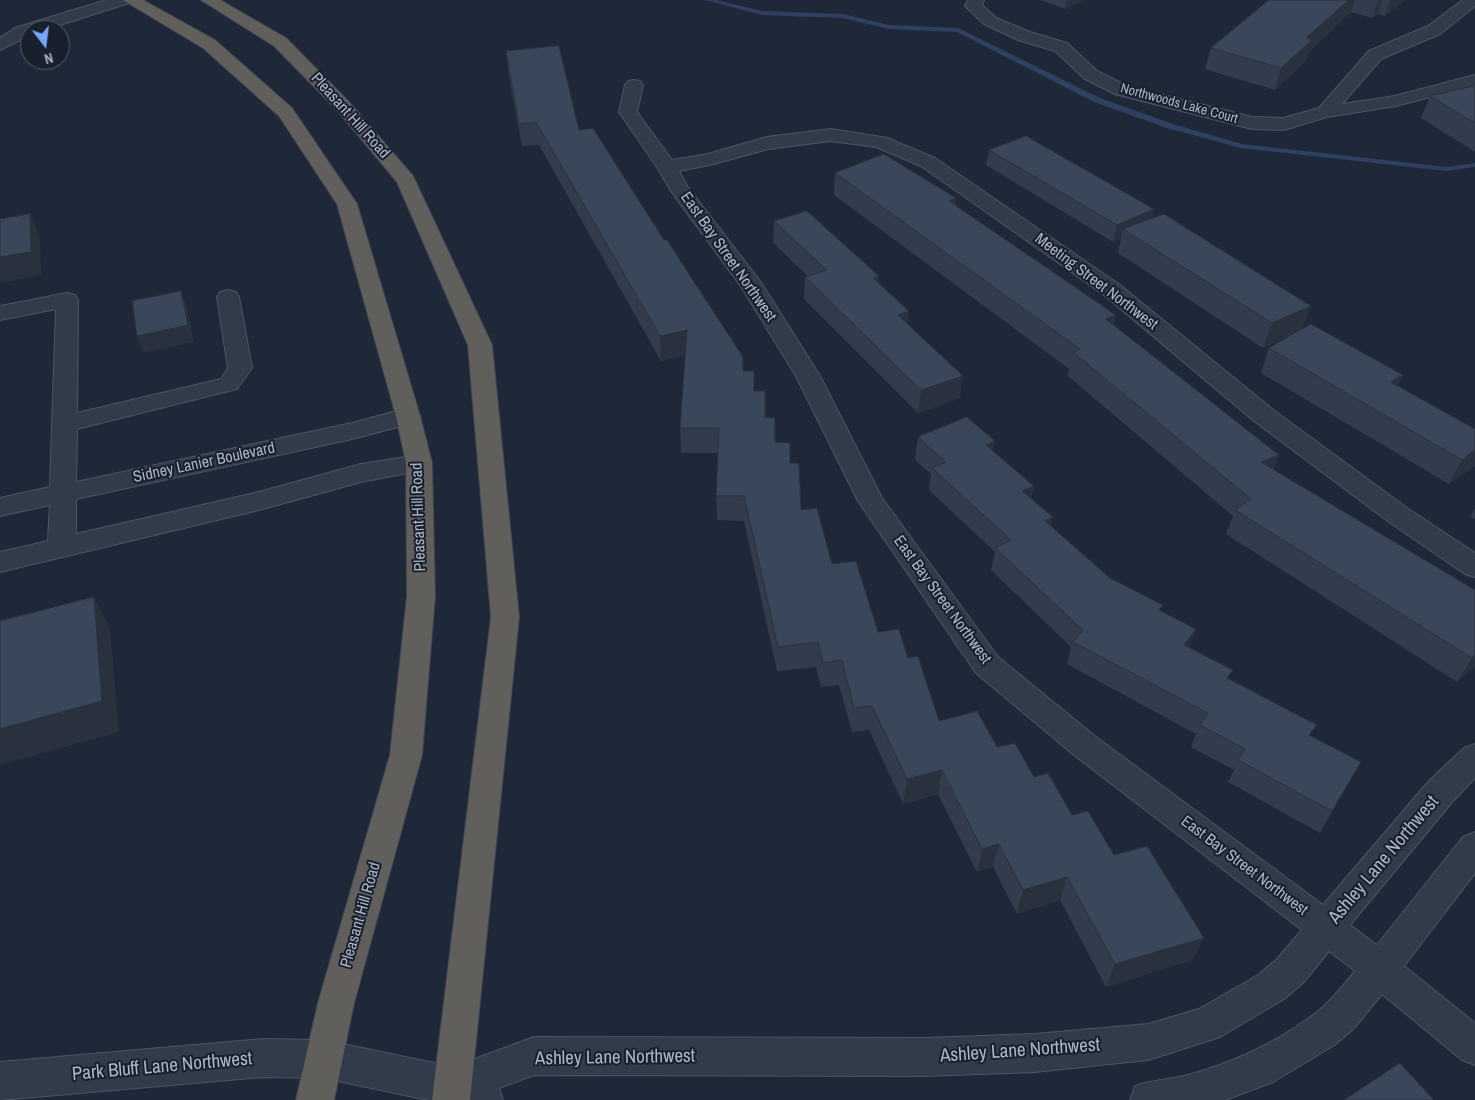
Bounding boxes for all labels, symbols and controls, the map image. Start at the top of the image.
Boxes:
north arrow [20,20,70,70]
text: N [42,49,55,68]
street label: Pleasant Hill Road [307,69,393,163]
street label: Northwoods Lake Court [1119,80,1239,128]
street label: East Bay Street Northwest [676,188,780,326]
street label: Meeting Street Northwest [1031,230,1161,334]
street label: Sidney Lanier Boulevard [131,439,277,487]
street label: Pleasant Hill Road [408,462,430,572]
street label: East Bay Street Northwest [889,532,995,668]
street label: Ashley Lane Northwest [1324,791,1444,929]
street label: East Bay Street Northwest [1177,812,1311,920]
street label: Pleasant Hill Road [337,860,385,970]
street label: Ashley Lane Northwest [939,1034,1101,1068]
street label: Ashley Lane Northwest [535,1045,695,1071]
street label: Park Bluff Lane Northwest [71,1048,253,1086]

